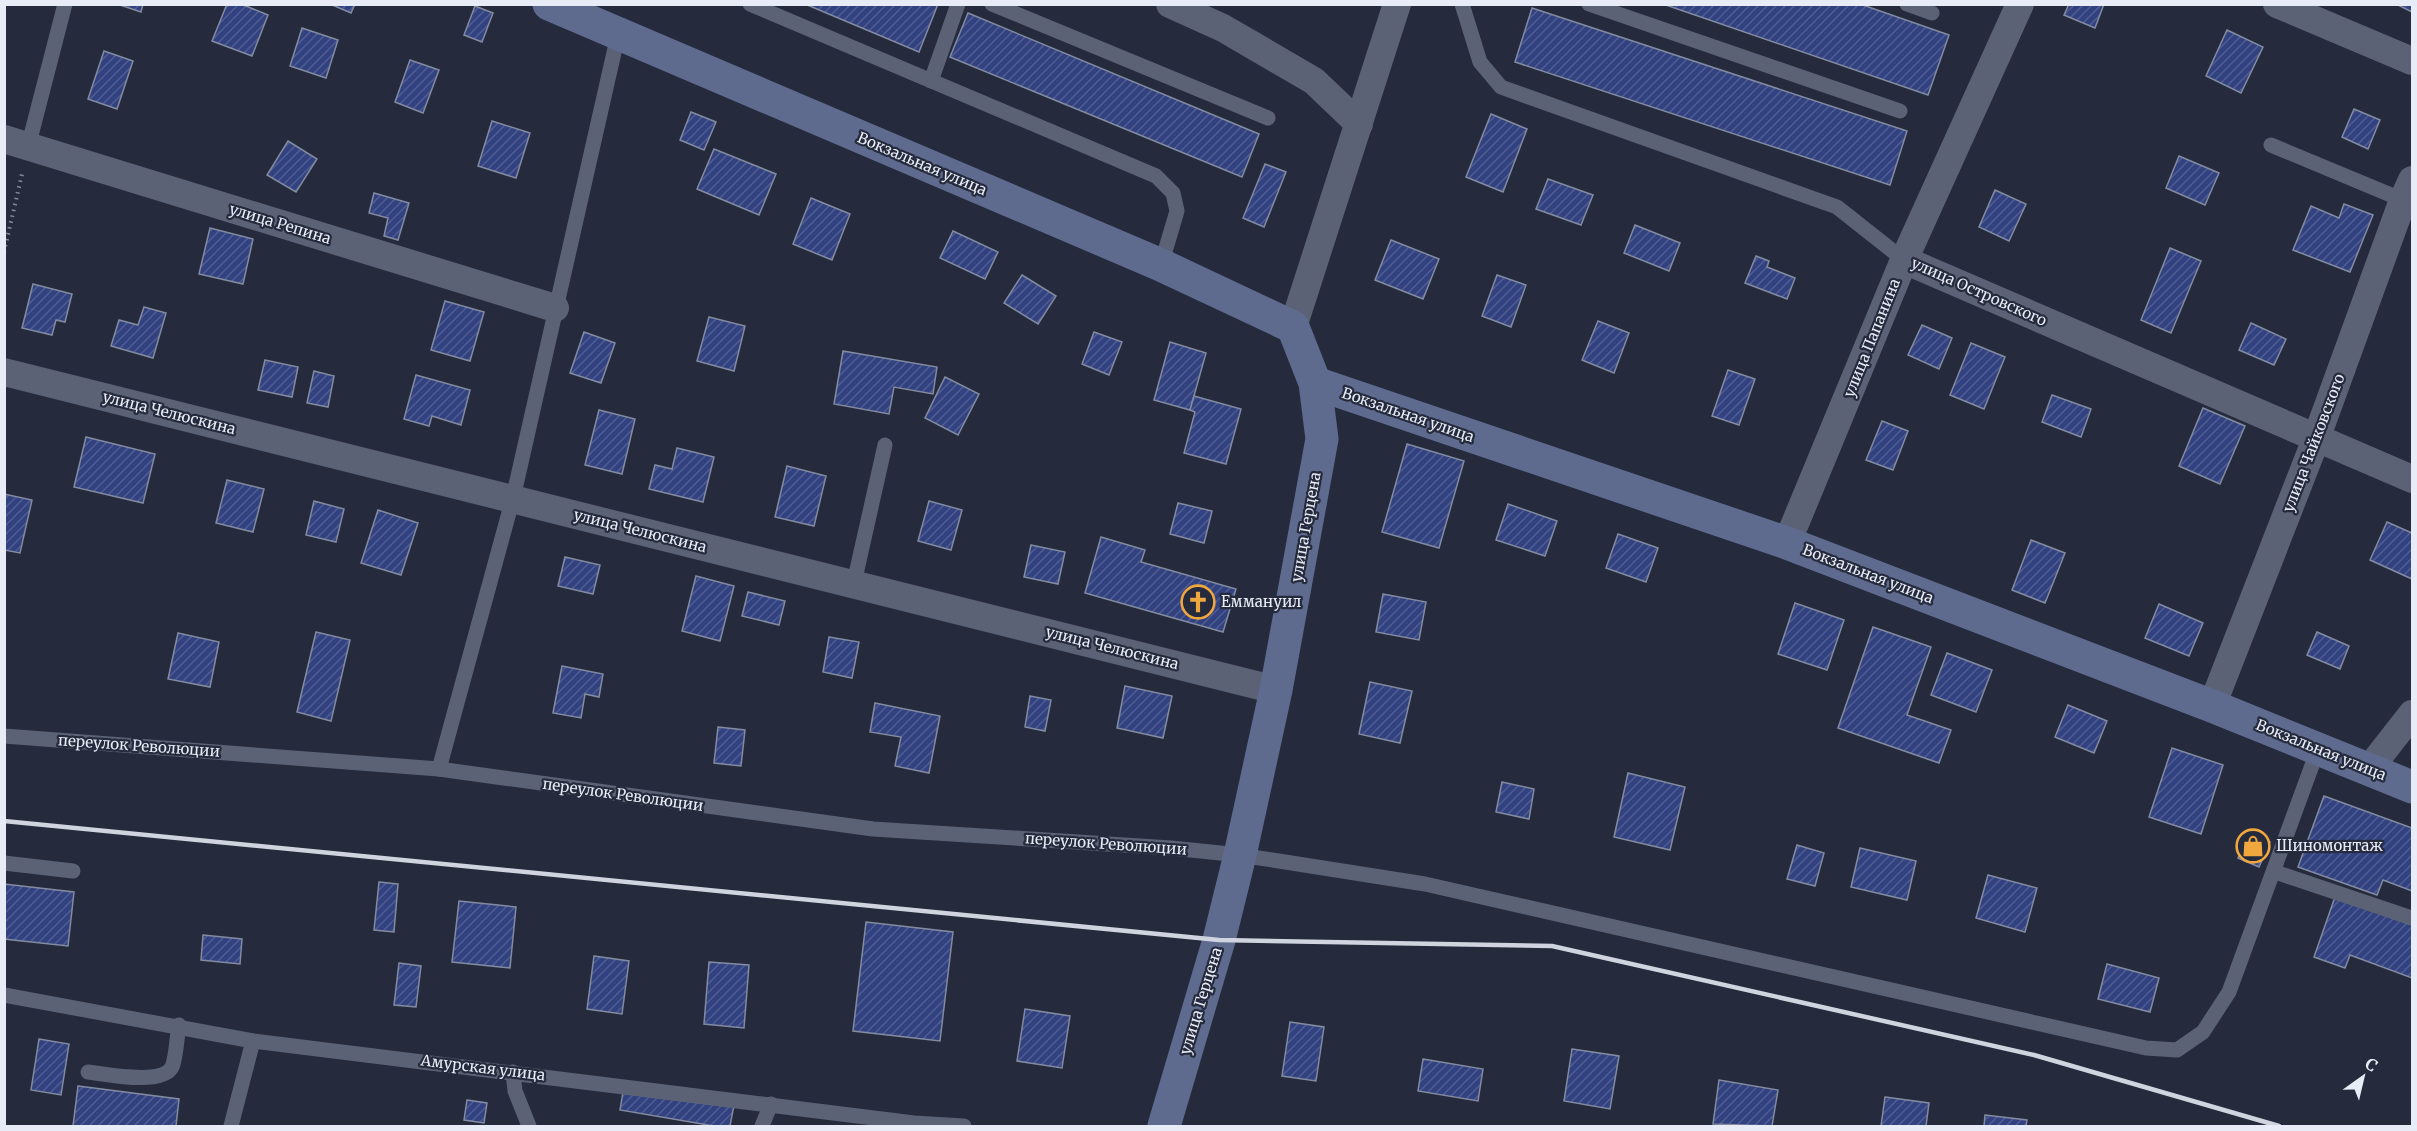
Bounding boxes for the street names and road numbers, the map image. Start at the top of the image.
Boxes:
street label: Вокзальная улица [855,128,990,199]
street label: улица Репина [227,199,333,248]
street label: улица Островского [1908,253,2050,330]
street label: улица Папанина [1839,276,1904,400]
street label: улица Чайковского [2278,371,2349,515]
street label: Вокзальная улица [1339,383,1477,446]
street label: улица Челюскина [101,387,238,438]
street label: улица Герцена [1286,470,1325,583]
street label: улица Челюскина [572,505,709,556]
street label: Вокзальная улица [1800,540,1936,607]
street label: улица Челюскина [1044,622,1181,673]
street label: Вокзальная улица [2253,715,2389,784]
street label: переулок Революции [57,730,221,761]
street label: переулок Революции [541,774,705,815]
street label: переулок Революции [1024,828,1188,859]
street label: улица Герцена [1175,945,1226,1057]
street label: Амурская улица [419,1050,546,1085]

